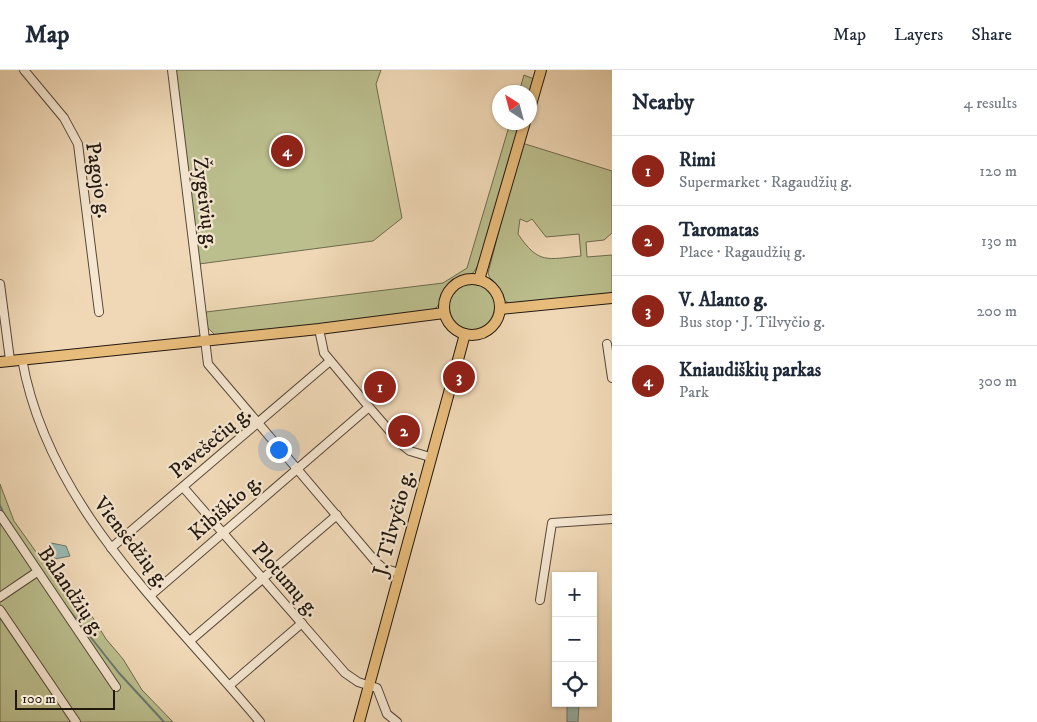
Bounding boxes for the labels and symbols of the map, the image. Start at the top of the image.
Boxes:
north arrow [492,85,537,130]
pin: 4 [271,132,303,170]
street label: Pagojo g. [79,140,117,220]
street label: Žygeivių g. [187,156,225,250]
pin: 3 [443,358,475,396]
pin: 1 [364,368,396,406]
street label: Pavešečių g. [164,401,257,485]
pin: 2 [388,412,420,450]
your location [266,437,292,463]
street label: J. Tilvyčio g. [367,468,421,581]
street label: Kibiškio g. [184,469,267,546]
street label: Viensėdžių g. [87,491,175,593]
street label: Plotumų g. [246,537,325,623]
street label: Balandžių g. [32,542,111,642]
scale bar [15,687,115,710]

